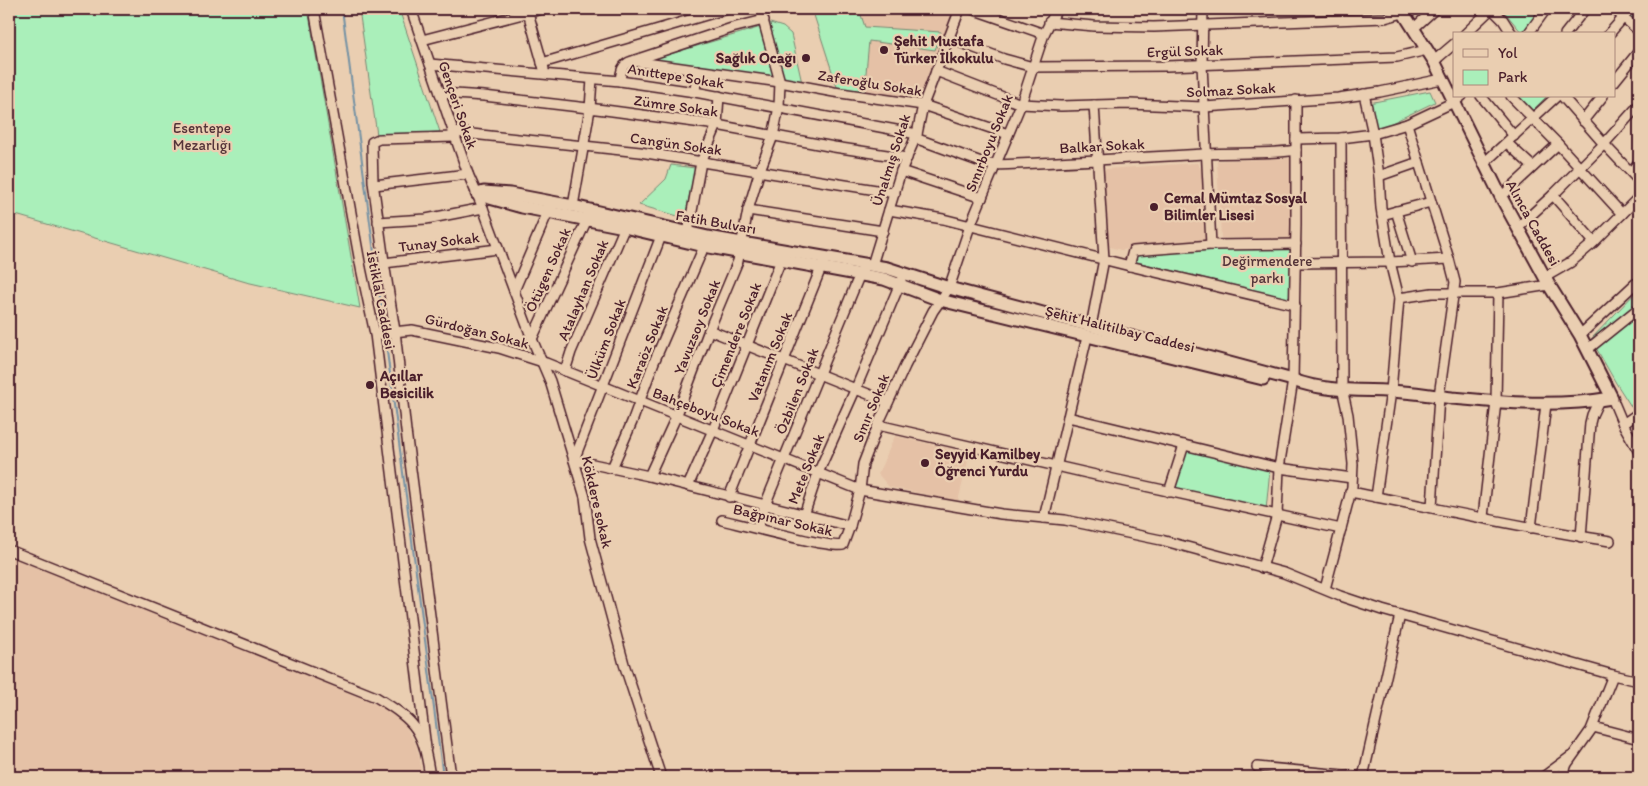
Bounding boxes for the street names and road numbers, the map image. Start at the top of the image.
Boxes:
street label: Ergül Sokak [1146,41,1224,61]
street label: Gençeri Sokak [435,59,482,152]
street label: Anıttepe Sokak [626,59,726,93]
street label: Zaferoğlu Sokak [817,66,924,100]
street label: Solmaz Sokak [1186,79,1276,101]
street label: Zümre Sokak [633,91,720,121]
street label: Sınırboyu Sokak [961,91,1017,195]
street label: Ünalmış Sokak [868,111,914,208]
street label: Cangün Sokak [629,129,723,159]
street label: Balkar Sokak [1059,135,1145,157]
street label: Alınca Caddesi [1502,177,1564,269]
street label: Fatih Bulvarı [674,206,758,238]
street label: Ötügen Sokak [521,225,575,315]
street label: Tunay Sokak [398,228,481,256]
street label: Atalayhan Sokak [554,237,612,343]
street label: İstiklal Caddesi [363,249,399,351]
street label: Yavuzsoy Sokak [670,277,724,377]
street label: Çimendere Sokak [707,279,765,390]
street label: Ülküm Sokak [582,296,630,382]
street label: Şehit Halitilbay Caddesi [1043,302,1197,356]
street label: Karaöz Sokak [622,303,672,391]
street label: Gürdoğan Sokak [423,309,531,353]
street label: Vatanım Sokak [744,309,796,405]
street label: Özbilen Sokak [771,345,823,437]
street label: Sınır Sokak [848,371,894,445]
street label: Bahçeboyu Sokak [650,383,762,441]
street label: Mete Sokak [784,431,828,507]
street label: Kökdere sokak [578,454,616,550]
street label: Bağpınar Sokak [731,500,835,540]

